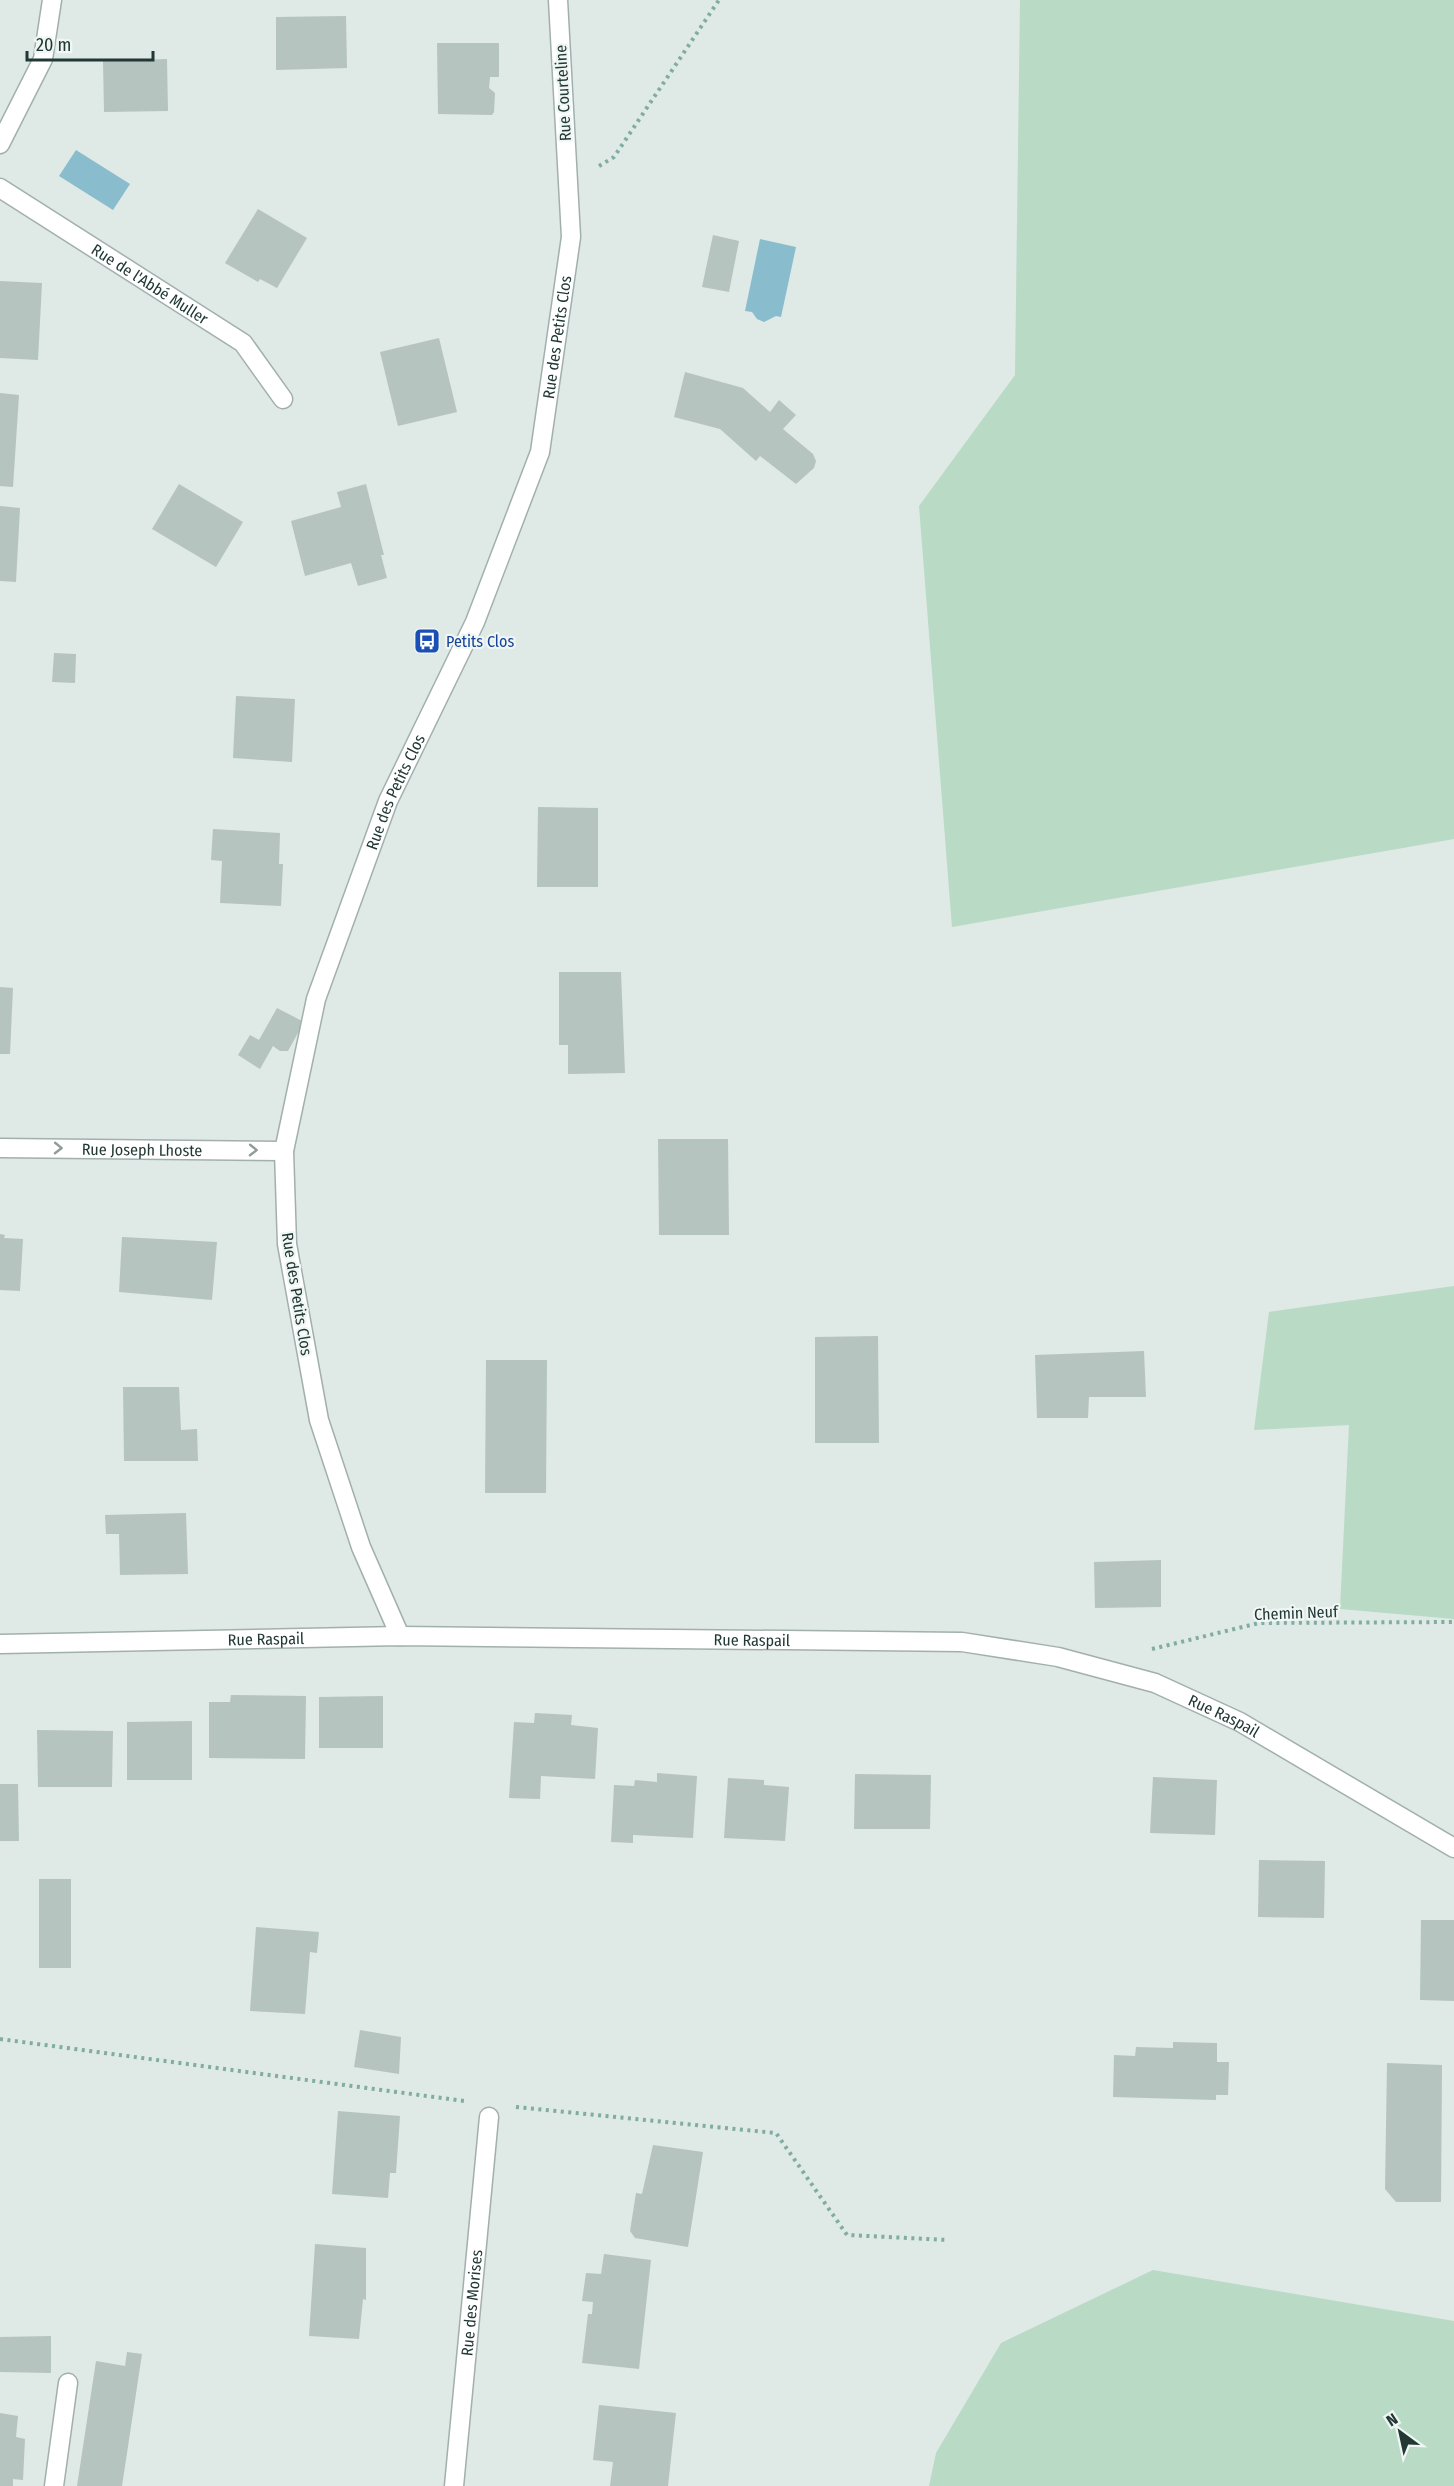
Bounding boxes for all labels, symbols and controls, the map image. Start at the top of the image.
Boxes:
scale bar [27,24,153,62]
text: 20 m [36,34,71,56]
street label: Rue Courteline [551,44,575,142]
street label: Rue de l'Abbé Muller [88,240,212,328]
street label: Rue des Petits Clos [538,274,575,400]
bus stop icon: Petits Clos [412,626,442,656]
place label: Petits Clos [446,632,514,651]
street label: Rue des Petits Clos [362,731,429,852]
street label: Rue Joseph Lhoste [82,1139,202,1160]
one-way arrow [54,1142,63,1154]
one-way arrow [249,1144,258,1156]
street label: Rue des Petits Clos [278,1231,316,1357]
street label: Chemin Neuf [1254,1602,1339,1624]
street label: Rue Raspail [228,1628,304,1649]
street label: Rue Raspail [714,1630,790,1650]
street label: Rue Raspail [1186,1690,1263,1741]
street label: Rue des Morises [457,2249,486,2357]
north arrow [1370,2402,1430,2462]
text: N [1383,2409,1401,2430]

